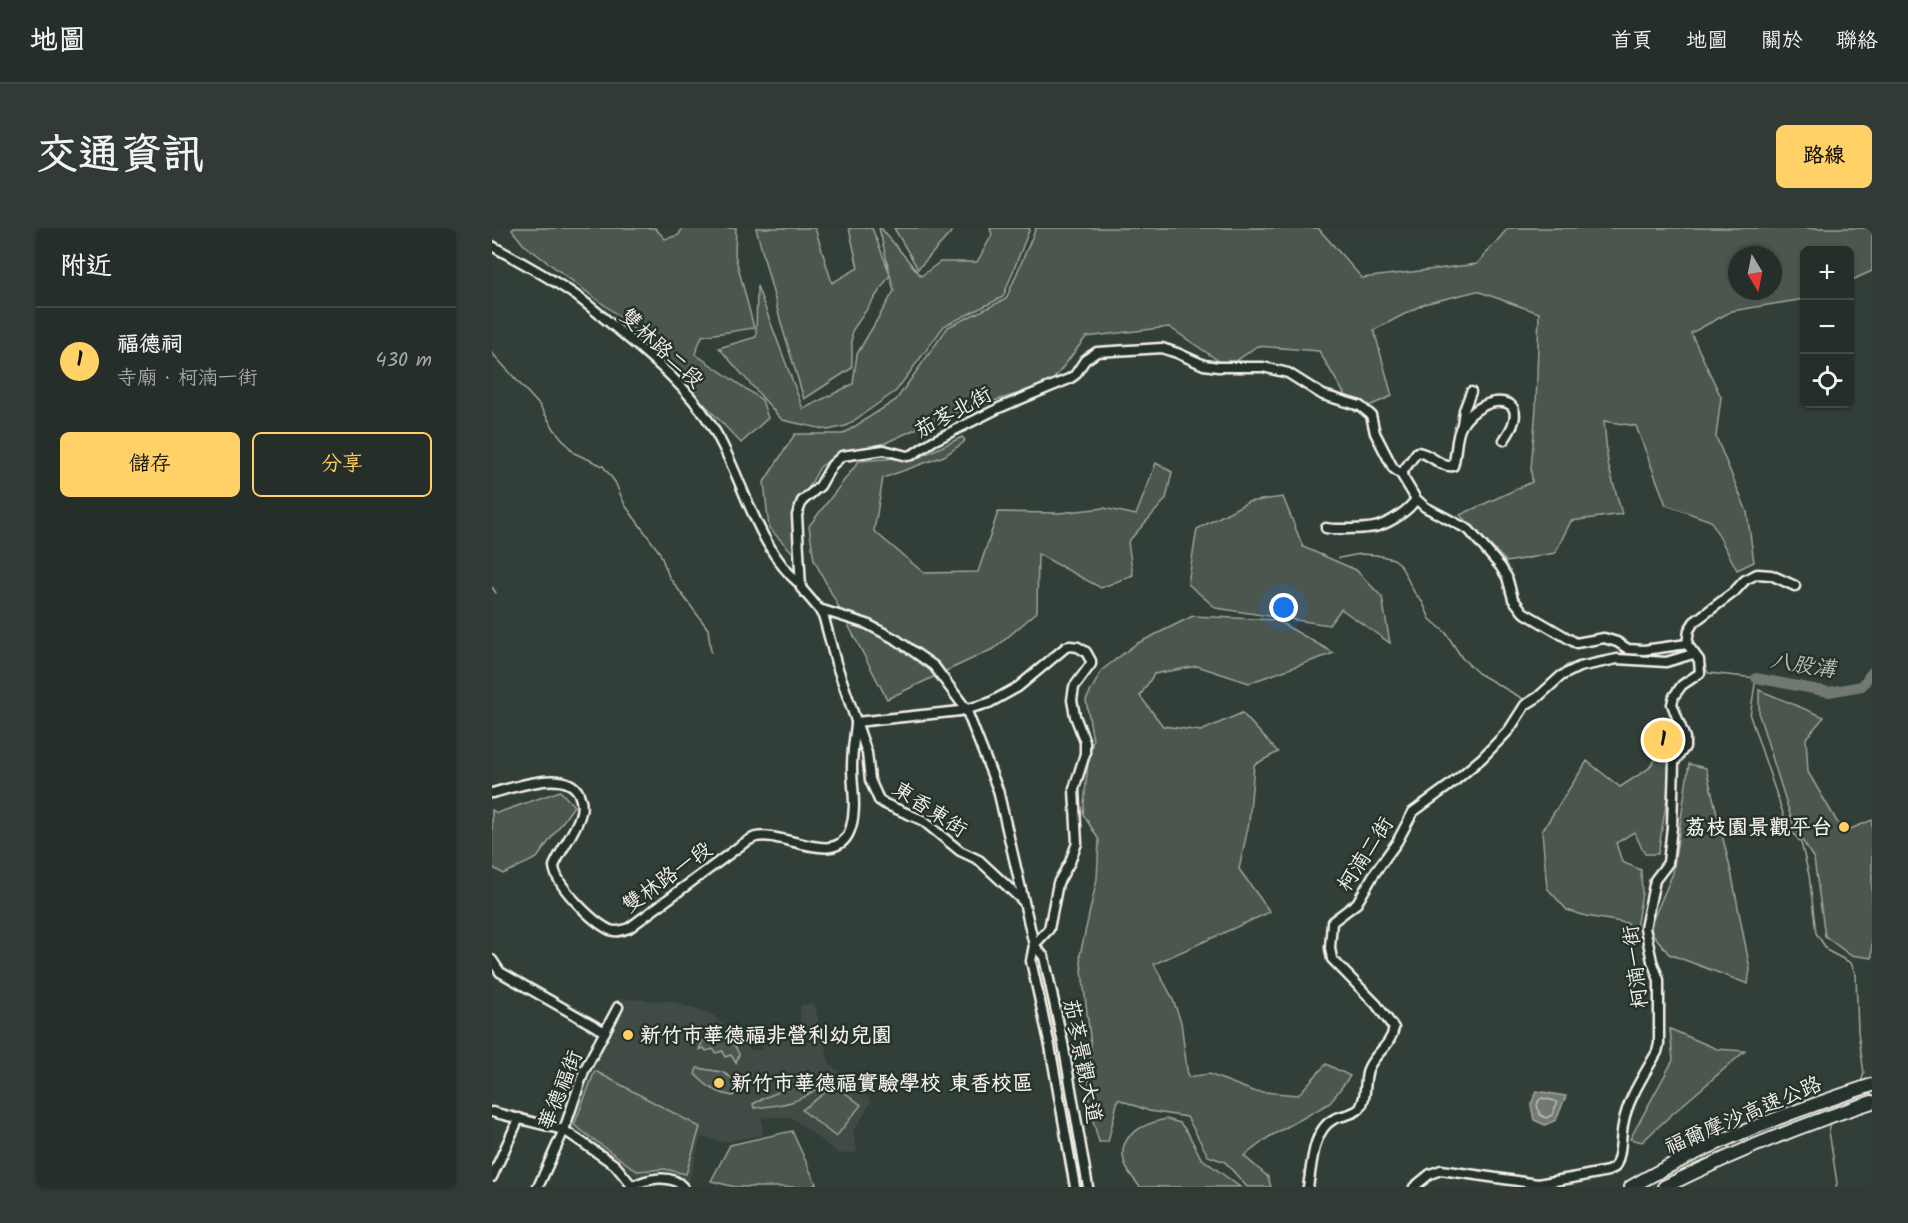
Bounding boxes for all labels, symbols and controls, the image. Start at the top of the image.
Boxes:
text: 地圖 [30,19,86,64]
text: 首頁 [1611,25,1653,58]
text: 地圖 [1686,25,1728,58]
text: 關於 [1761,25,1803,58]
text: 聯絡 [1836,25,1878,58]
text: 交通資訊 [36,123,204,190]
button: 路線 [1776,125,1872,188]
text: 附近 [60,246,112,288]
north arrow [1728,246,1782,300]
map controls [1800,246,1854,408]
button: + [1800,246,1854,300]
button: − [1800,300,1854,354]
street label: 雙林路二段 [611,301,711,397]
text: 福德祠 [117,328,183,363]
text: 1 [76,345,83,377]
text: 430 m [376,345,432,377]
button: locate [1800,354,1854,408]
text: 寺廟 · 柯湳一街 [117,363,258,395]
street label: 茄苳北街 [909,379,999,448]
button: 儲存 [60,432,240,497]
button: 分享 [252,432,432,497]
your location [1269,593,1298,622]
water label: 八股溝 [1768,645,1840,689]
pin: 1 [1644,718,1682,762]
street label: 東香東街 [885,774,973,847]
street label: 柯湳二街 [1330,811,1403,899]
place label: 荔枝園景觀平台 [1685,812,1832,845]
marker: 荔枝園景觀平台 [1837,820,1851,834]
street label: 雙林路一段 [616,834,720,922]
street label: 柯湳一街 [1615,923,1658,1011]
street label: 茄苳景觀大道 [1053,996,1110,1126]
place label: 新竹市華德福非營利幼兒園 [640,1020,892,1053]
marker: 新竹市華德福非營利幼兒園 [621,1028,635,1042]
street label: 華德福街 [530,1045,592,1136]
place label: 新竹市華德福實驗學校 東香校區 [731,1068,1033,1101]
street label: 福爾摩沙高速公路 [1660,1068,1827,1164]
marker: 新竹市華德福實驗學校 東香校區 [712,1076,726,1090]

